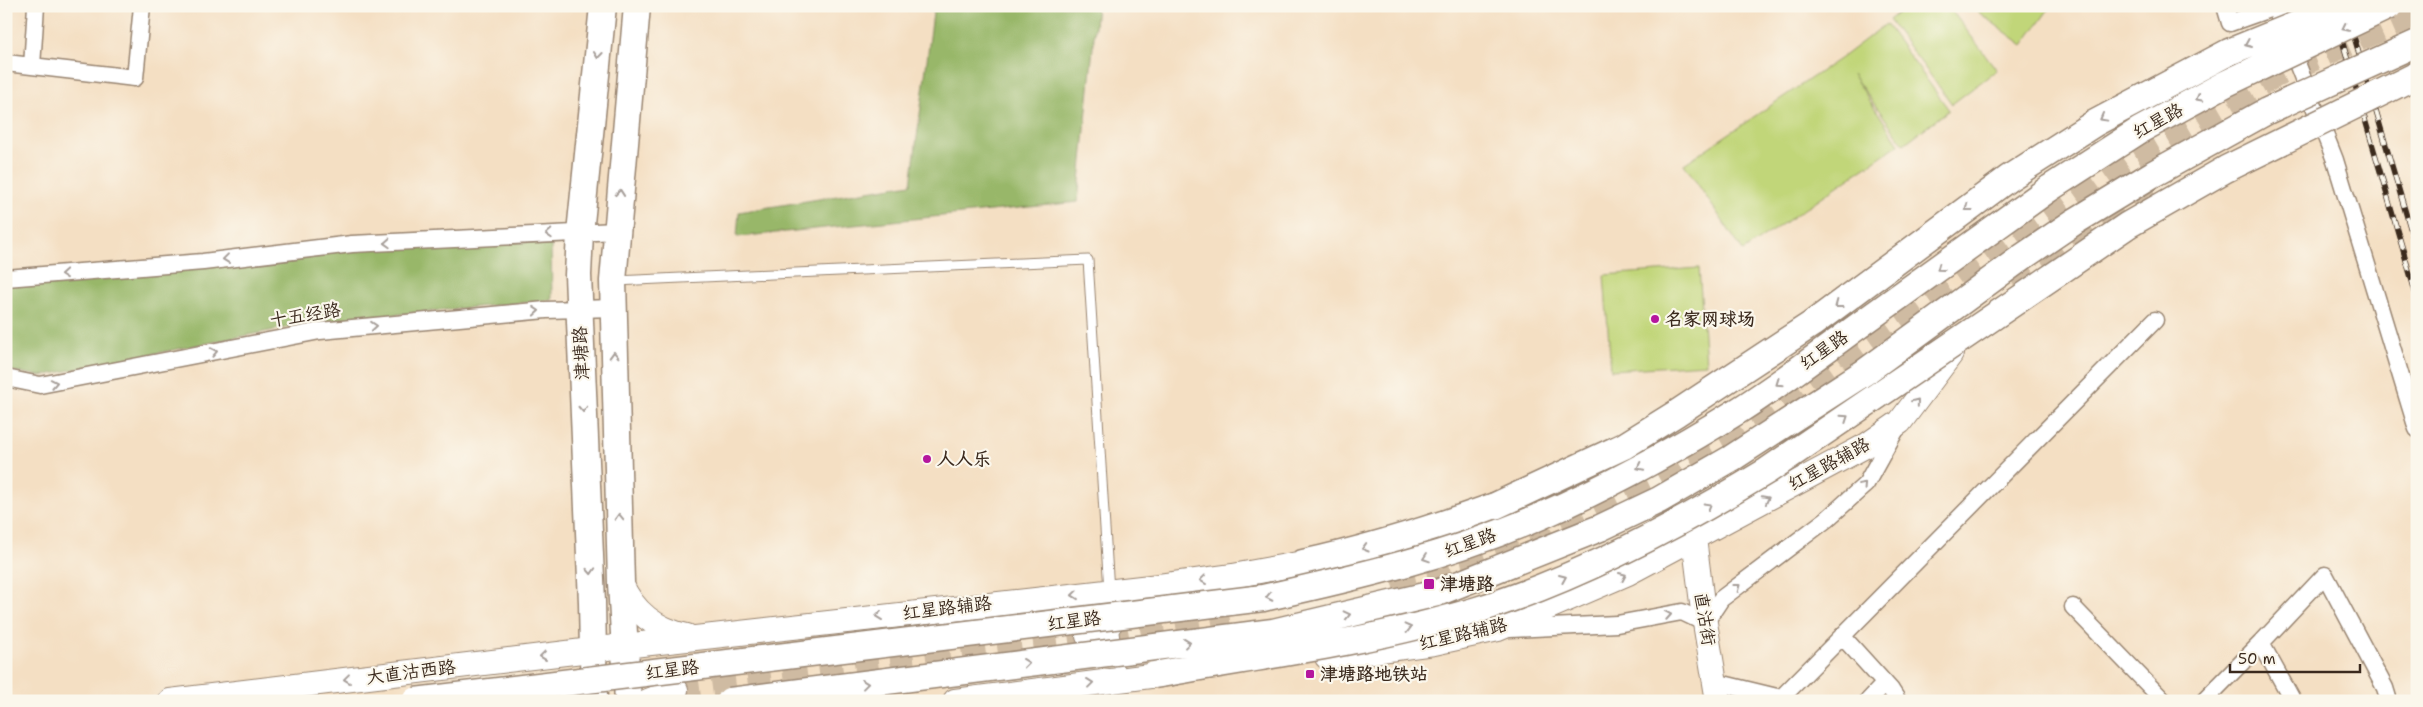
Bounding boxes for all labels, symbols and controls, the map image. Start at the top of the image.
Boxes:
one-way arrow [2342,22,2351,32]
one-way arrow [2244,38,2253,48]
one-way arrow [593,51,604,59]
one-way arrow [2195,92,2204,102]
street label: 红星路 [2129,97,2187,145]
one-way arrow [2100,112,2109,122]
one-way arrow [614,188,625,196]
one-way arrow [1964,202,1974,211]
one-way arrow [545,229,553,240]
one-way arrow [383,237,391,248]
one-way arrow [221,254,230,264]
one-way arrow [1936,262,1946,271]
one-way arrow [60,268,68,279]
street label: 十五经路 [268,298,342,332]
one-way arrow [1834,299,1844,308]
one-way arrow [532,306,540,317]
place label: 名家网球场 [1665,307,1755,331]
marker: 名家网球场 [1649,313,1661,325]
one-way arrow [370,321,378,332]
street label: 津塘路 [568,325,594,381]
street label: 红星路 [1795,325,1853,375]
one-way arrow [209,347,218,357]
one-way arrow [609,351,619,358]
one-way arrow [1775,377,1784,386]
one-way arrow [50,378,58,388]
one-way arrow [1910,399,1918,408]
one-way arrow [578,405,589,413]
one-way arrow [1839,415,1848,424]
street label: 红星路辅路 [1784,432,1874,496]
place label: 人人乐 [937,447,991,471]
marker: 人人乐 [921,453,933,465]
one-way arrow [1636,461,1645,472]
one-way arrow [1857,482,1866,491]
one-way arrow [1761,495,1770,505]
one-way arrow [1703,503,1712,513]
one-way arrow [614,513,624,521]
street label: 红星路 [1441,522,1499,564]
one-way arrow [1362,543,1370,553]
one-way arrow [1423,552,1431,562]
one-way arrow [585,567,596,575]
one-way arrow [1618,571,1627,582]
place label: 津塘路 [1440,572,1494,596]
one-way arrow [1198,574,1206,585]
one-way arrow [1558,574,1567,585]
marker: 津塘路 [1422,577,1436,591]
one-way arrow [1731,584,1740,592]
one-way arrow [1071,589,1079,600]
street label: 直沽街 [1689,590,1721,648]
street label: 红星路辅路 [901,591,993,625]
one-way arrow [1264,591,1273,601]
street label: 红星路 [1046,606,1102,636]
one-way arrow [875,610,883,621]
one-way arrow [1343,610,1352,621]
one-way arrow [1664,610,1672,620]
street label: 红星路辅路 [1416,612,1510,656]
one-way arrow [1404,623,1413,634]
one-way arrow [1184,638,1192,649]
scale bar [2230,642,2360,674]
text: 50 m [2238,649,2276,669]
one-way arrow [539,650,548,660]
street label: 大直沽西路 [365,655,457,689]
street label: 红星路 [644,655,700,685]
one-way arrow [1022,659,1030,669]
place label: 津塘路地铁站 [1320,662,1428,686]
marker: 津塘路地铁站 [1304,668,1316,680]
one-way arrow [343,673,351,684]
one-way arrow [861,679,869,690]
one-way arrow [1086,679,1094,689]

